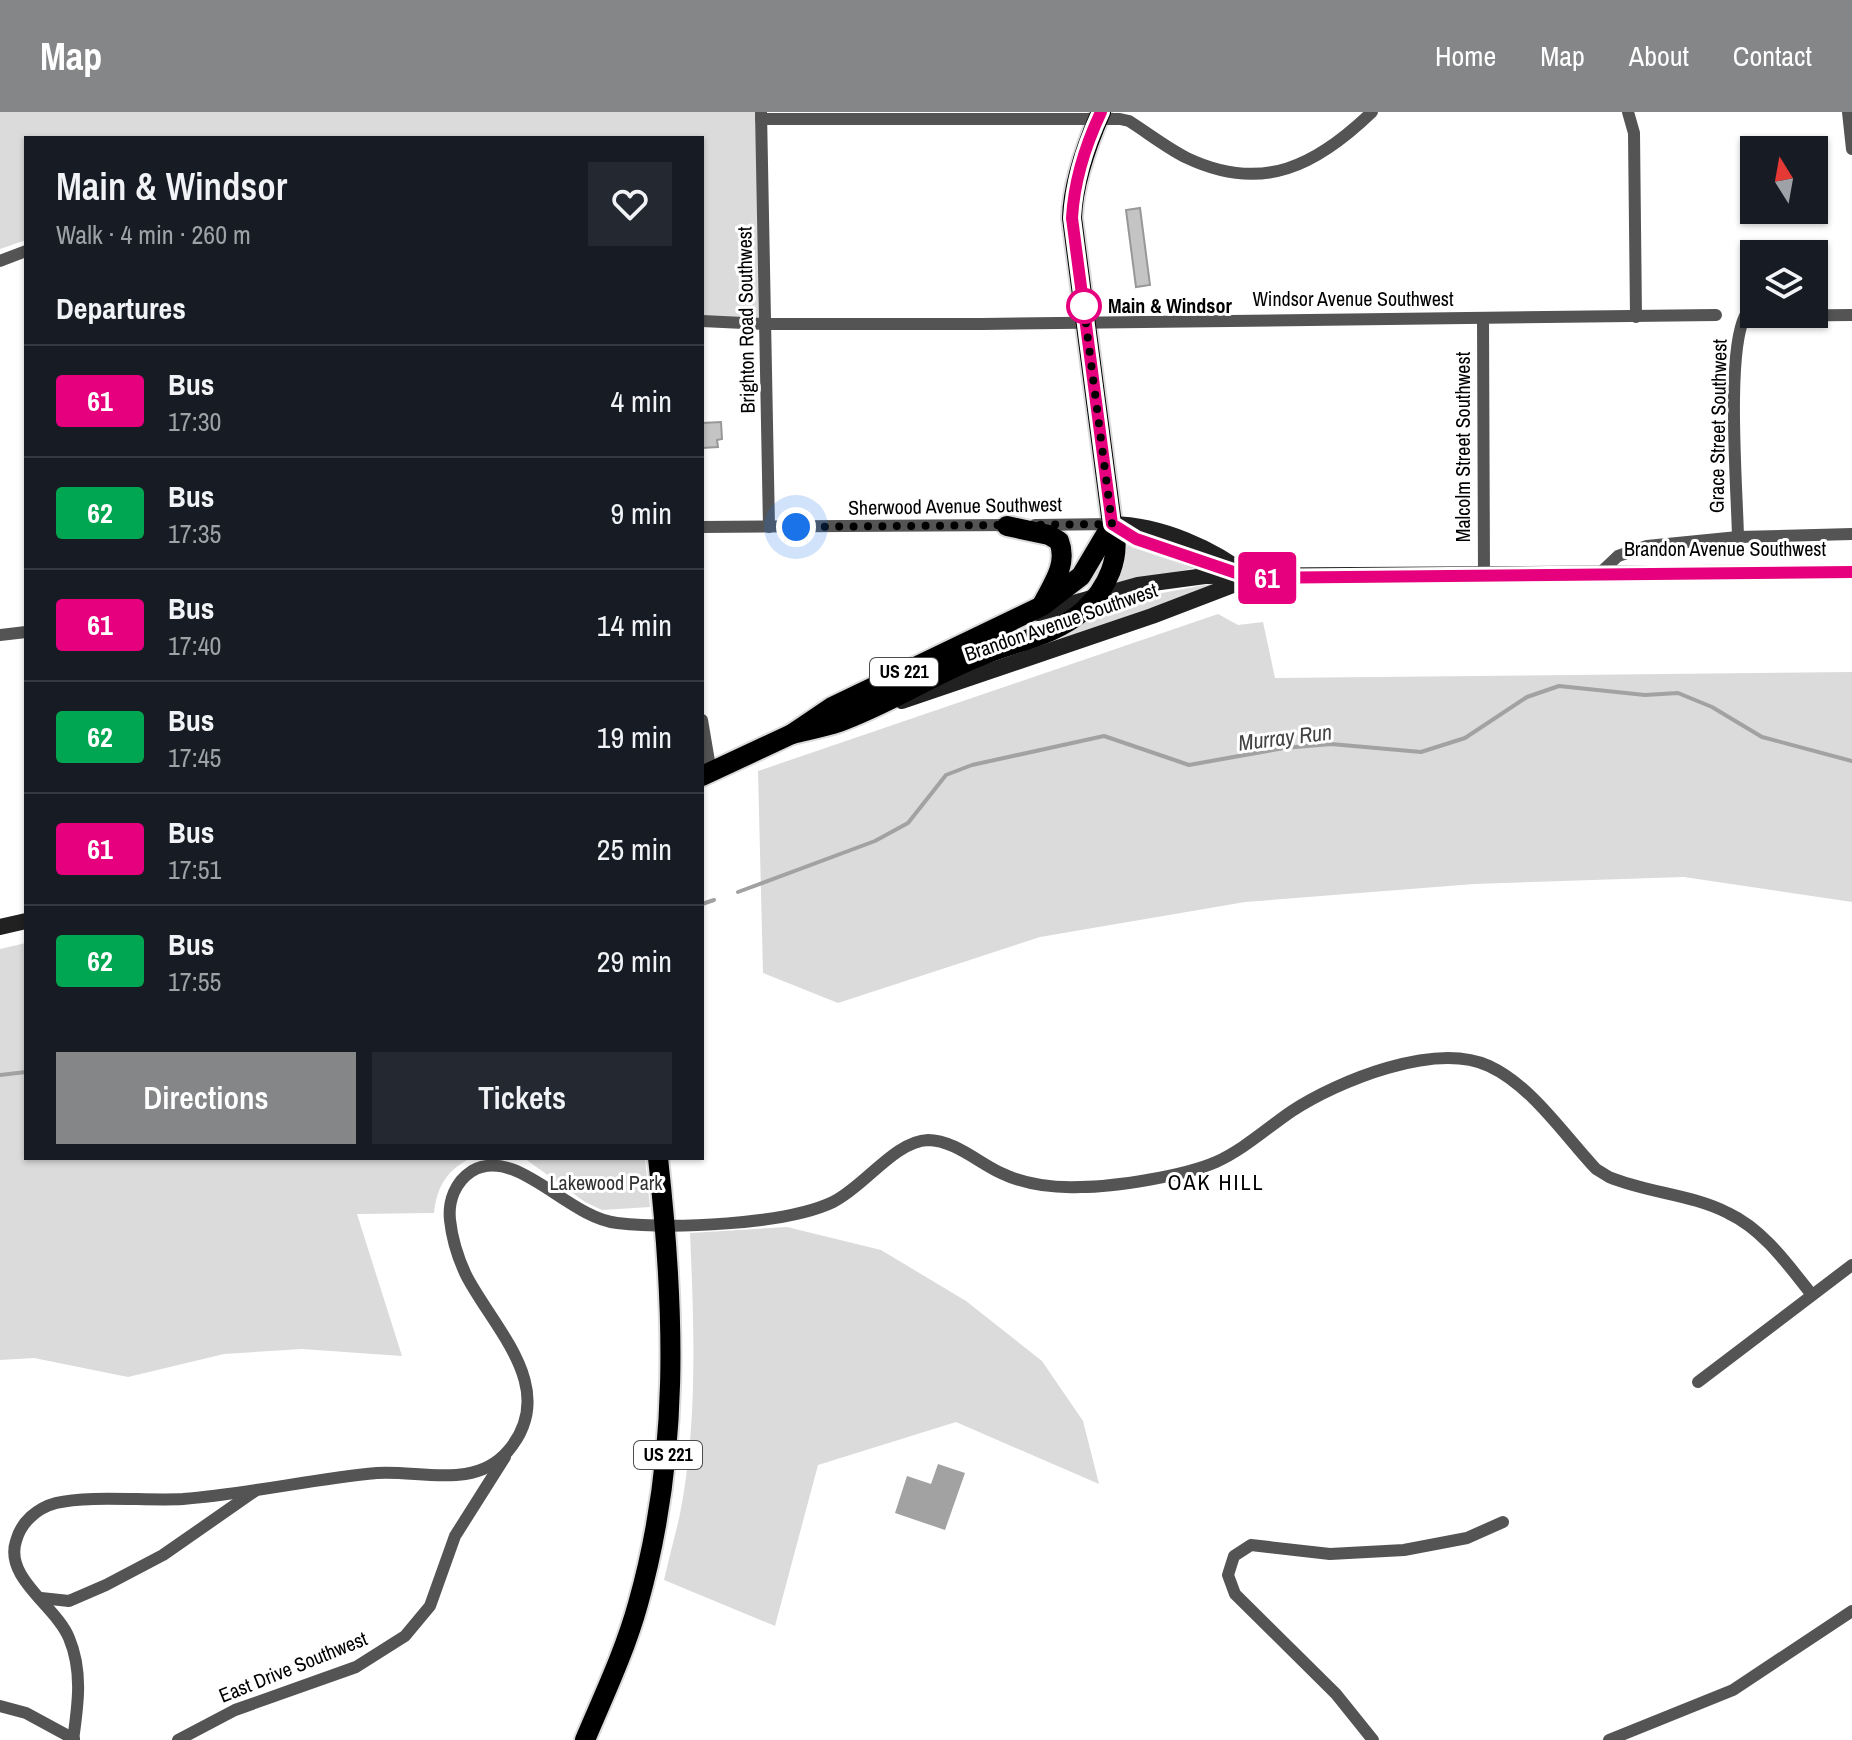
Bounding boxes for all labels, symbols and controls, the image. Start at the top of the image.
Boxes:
text: Map [40,31,102,82]
text: Home [1435,37,1496,75]
text: Map [1540,37,1585,75]
text: About [1629,37,1689,75]
text: Contact [1733,37,1812,75]
north arrow [1740,136,1828,224]
map controls [1740,136,1828,328]
text: Main & Windsor [56,161,287,212]
button: heart [588,162,672,246]
text: Walk · 4 min · 260 m [56,217,251,252]
street label: Brighton Road Southwest [730,226,761,414]
button: layers [1740,240,1828,328]
street label: Windsor Avenue Southwest [1252,285,1454,312]
text: Departures [56,288,186,328]
marker: Main & Windsor [1067,289,1101,323]
place label: Main & Windsor [1108,292,1232,319]
street label: Grace Street Southwest [1702,338,1733,513]
street label: Malcolm Street Southwest [1449,351,1476,542]
text: Bus [168,364,214,404]
text: 4 min [610,381,672,421]
text: 61 [87,382,113,420]
text: 17:30 [168,404,221,439]
text: Bus [168,476,214,516]
street label: Sherwood Avenue Southwest [848,490,1063,521]
text: 9 min [610,493,672,533]
text: 62 [87,494,113,532]
your location [776,507,816,547]
text: 17:35 [168,516,221,551]
street label: Brandon Avenue Southwest [1624,535,1827,562]
line badge: 61 [1231,552,1303,604]
text: 61 [1254,559,1280,597]
street label: Brandon Avenue Southwest [961,576,1161,667]
text: Bus [168,588,214,628]
text: 14 min [597,605,672,645]
text: 61 [87,606,113,644]
text: 17:40 [168,628,221,663]
road number: US 221 [870,658,938,686]
text: Bus [168,700,214,740]
water label: Murray Run [1236,716,1334,758]
text: 19 min [597,717,672,757]
text: 62 [87,718,113,756]
text: 17:45 [168,740,221,775]
text: Bus [168,812,214,852]
text: 25 min [597,829,672,869]
text: 61 [87,830,113,868]
text: 17:51 [168,852,221,887]
text: Bus [168,924,214,964]
text: 29 min [597,941,672,981]
text: 62 [87,942,113,980]
text: 17:55 [168,964,221,999]
button: Directions [56,1052,356,1144]
button: Tickets [372,1052,672,1144]
district label: OAK HILL [1167,1167,1265,1197]
park label: Lakewood Park [549,1169,663,1196]
road number: US 221 [634,1441,702,1469]
street label: East Drive Southwest [215,1624,371,1709]

